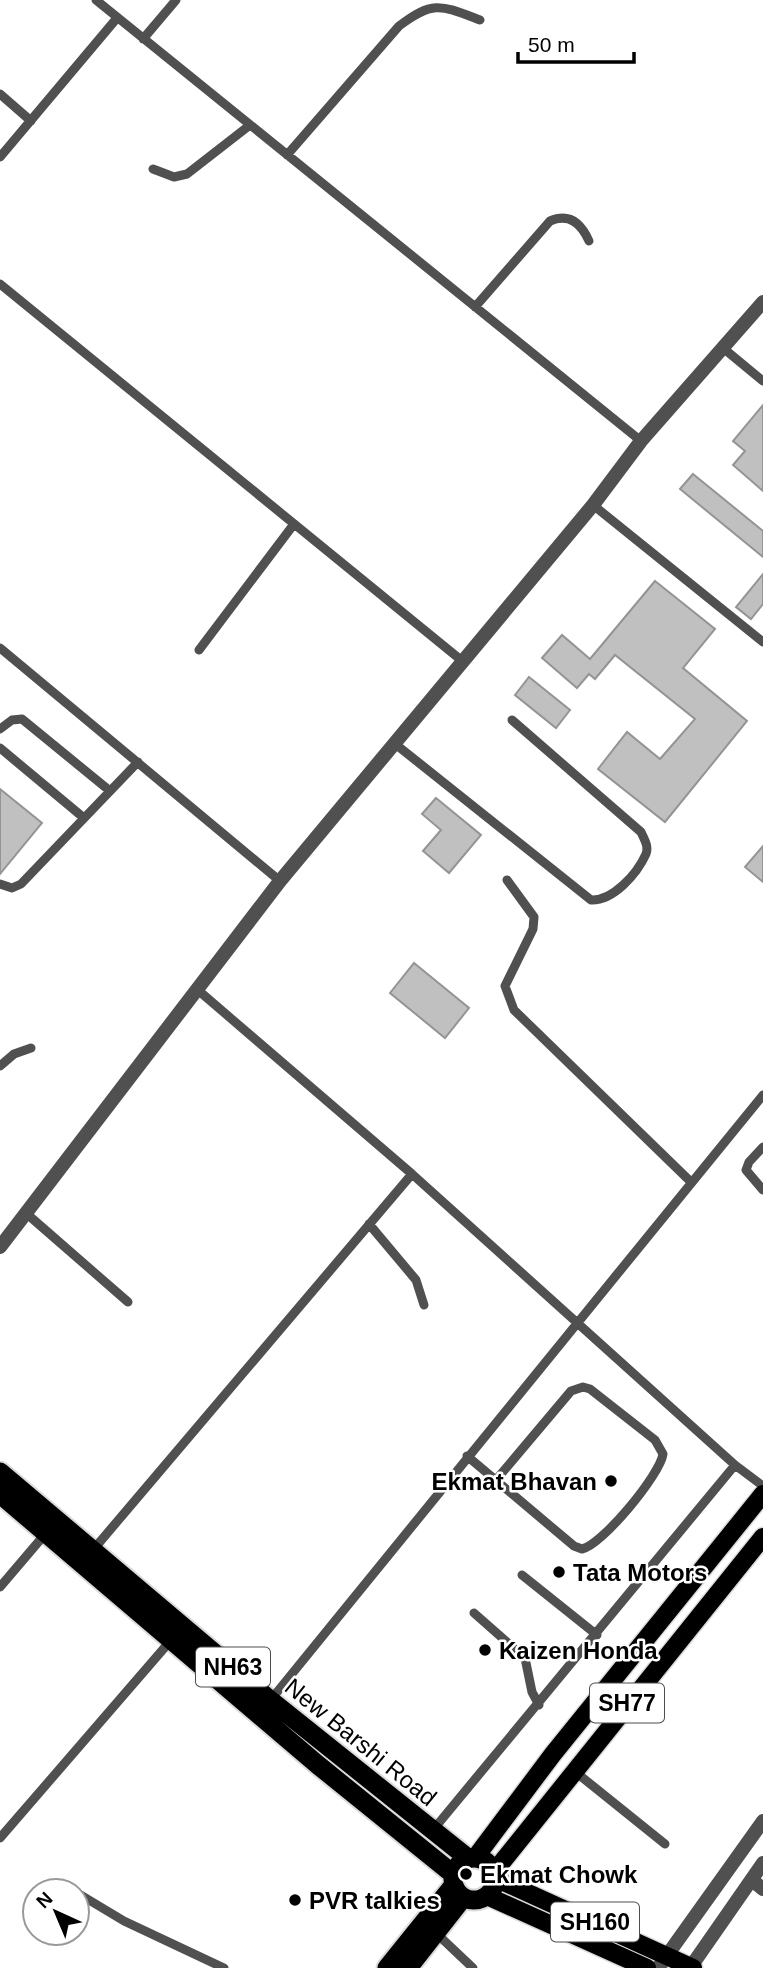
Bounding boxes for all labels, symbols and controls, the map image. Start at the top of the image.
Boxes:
scale bar [518,21,634,65]
text: 50 m [528,33,575,56]
place label: Ekmat Bhavan [432,1468,597,1495]
marker: Ekmat Bhavan [603,1473,619,1489]
place label: Tata Motors [573,1559,707,1586]
marker: Tata Motors [551,1564,567,1580]
place label: Kaizen Honda [499,1637,658,1664]
marker: Kaizen Honda [477,1642,493,1658]
road number: NH63 [196,1648,270,1686]
street label: New Barshi Road [280,1673,442,1811]
road number: SH77 [590,1684,664,1722]
place label: Ekmat Chowk [480,1861,638,1888]
marker: Ekmat Chowk [458,1866,474,1882]
north arrow [21,1877,91,1947]
place label: PVR talkies [309,1887,440,1914]
text: N [32,1888,57,1912]
marker: PVR talkies [287,1892,303,1908]
road number: SH160 [551,1902,639,1941]

